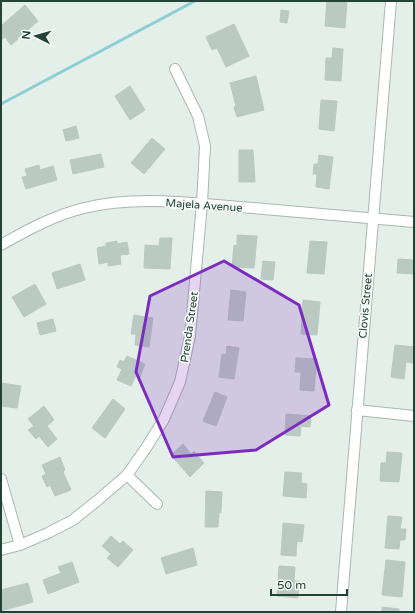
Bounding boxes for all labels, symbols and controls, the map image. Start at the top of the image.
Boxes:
north arrow [16,16,56,56]
text: N [20,30,33,40]
street label: Majela Avenue [165,196,243,215]
street label: Clovis Street [356,273,375,339]
street label: Prenda Street [178,291,201,363]
scale bar [271,571,347,597]
text: 50 m [277,578,306,592]

